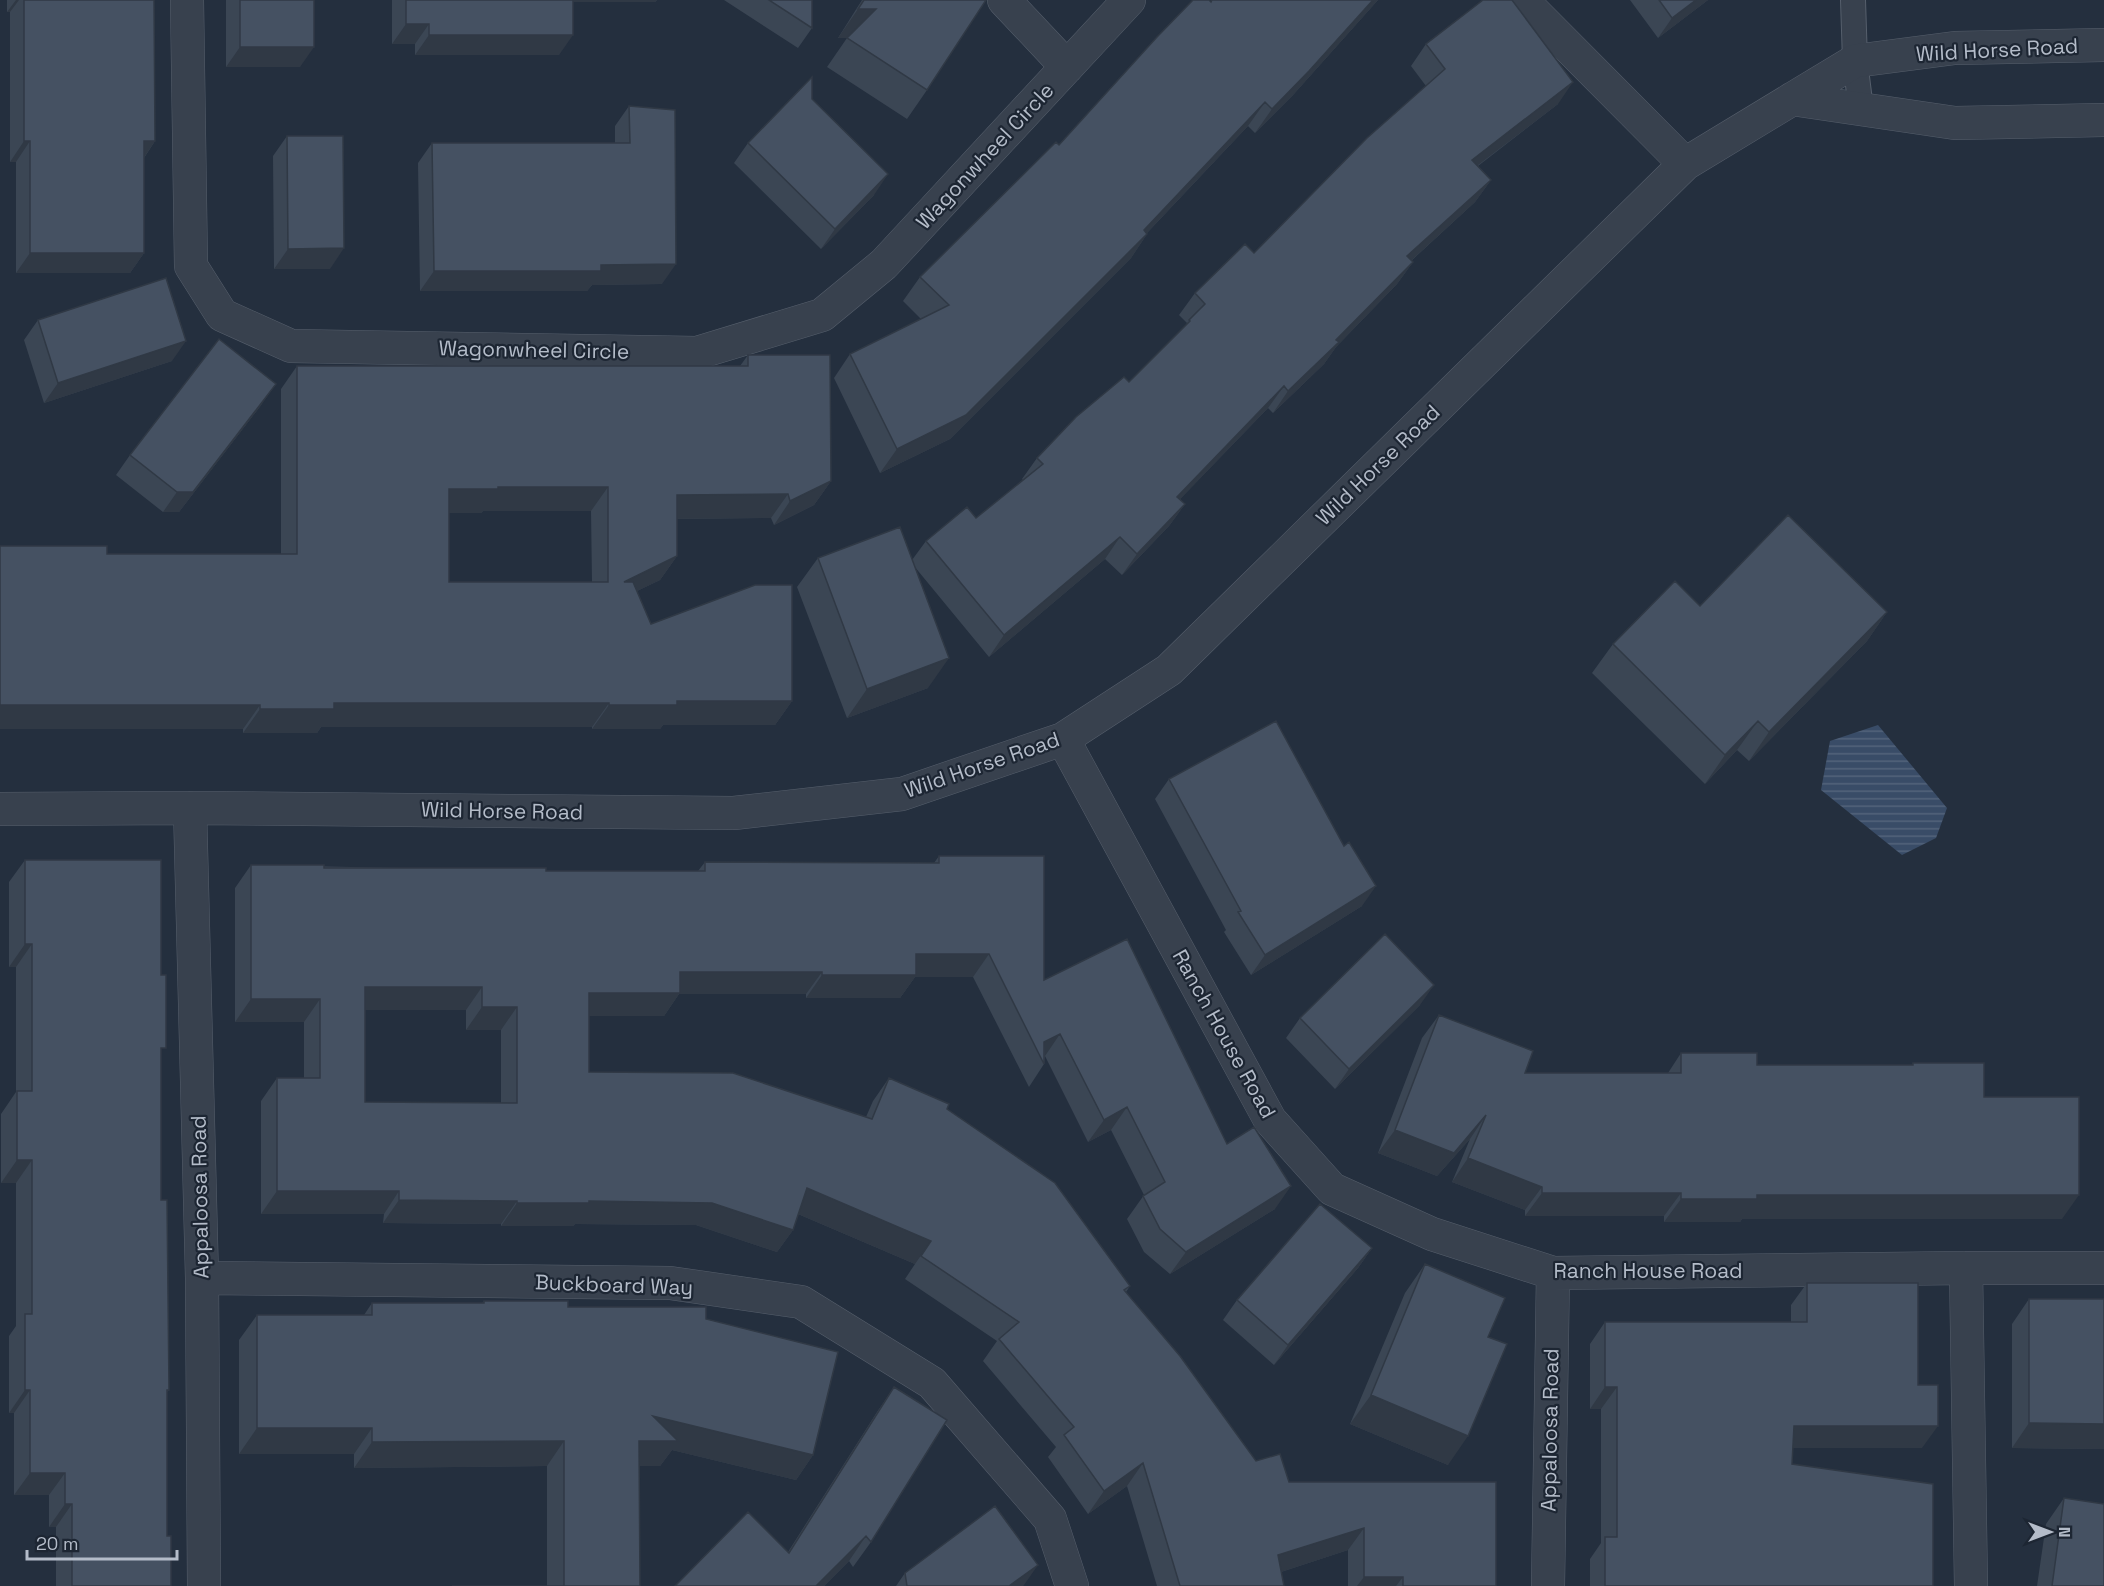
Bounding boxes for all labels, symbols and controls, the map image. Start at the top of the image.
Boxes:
street label: Wild Horse Road [1915,32,2079,67]
street label: Wagonwheel Circle [910,77,1059,235]
street label: Wagonwheel Circle [438,334,630,365]
street label: Wild Horse Road [1310,398,1445,531]
street label: Wild Horse Road [901,725,1063,804]
street label: Wild Horse Road [421,796,583,825]
street label: Ranch House Road [1167,945,1282,1123]
street label: Appaloosa Road [185,1115,214,1279]
street label: Ranch House Road [1553,1257,1743,1284]
street label: Buckboard Way [534,1268,694,1301]
street label: Appaloosa Road [1535,1348,1564,1512]
north arrow [2020,1502,2080,1562]
scale bar [27,1523,177,1561]
text: N [2054,1527,2075,1537]
text: 20 m [36,1532,79,1555]

